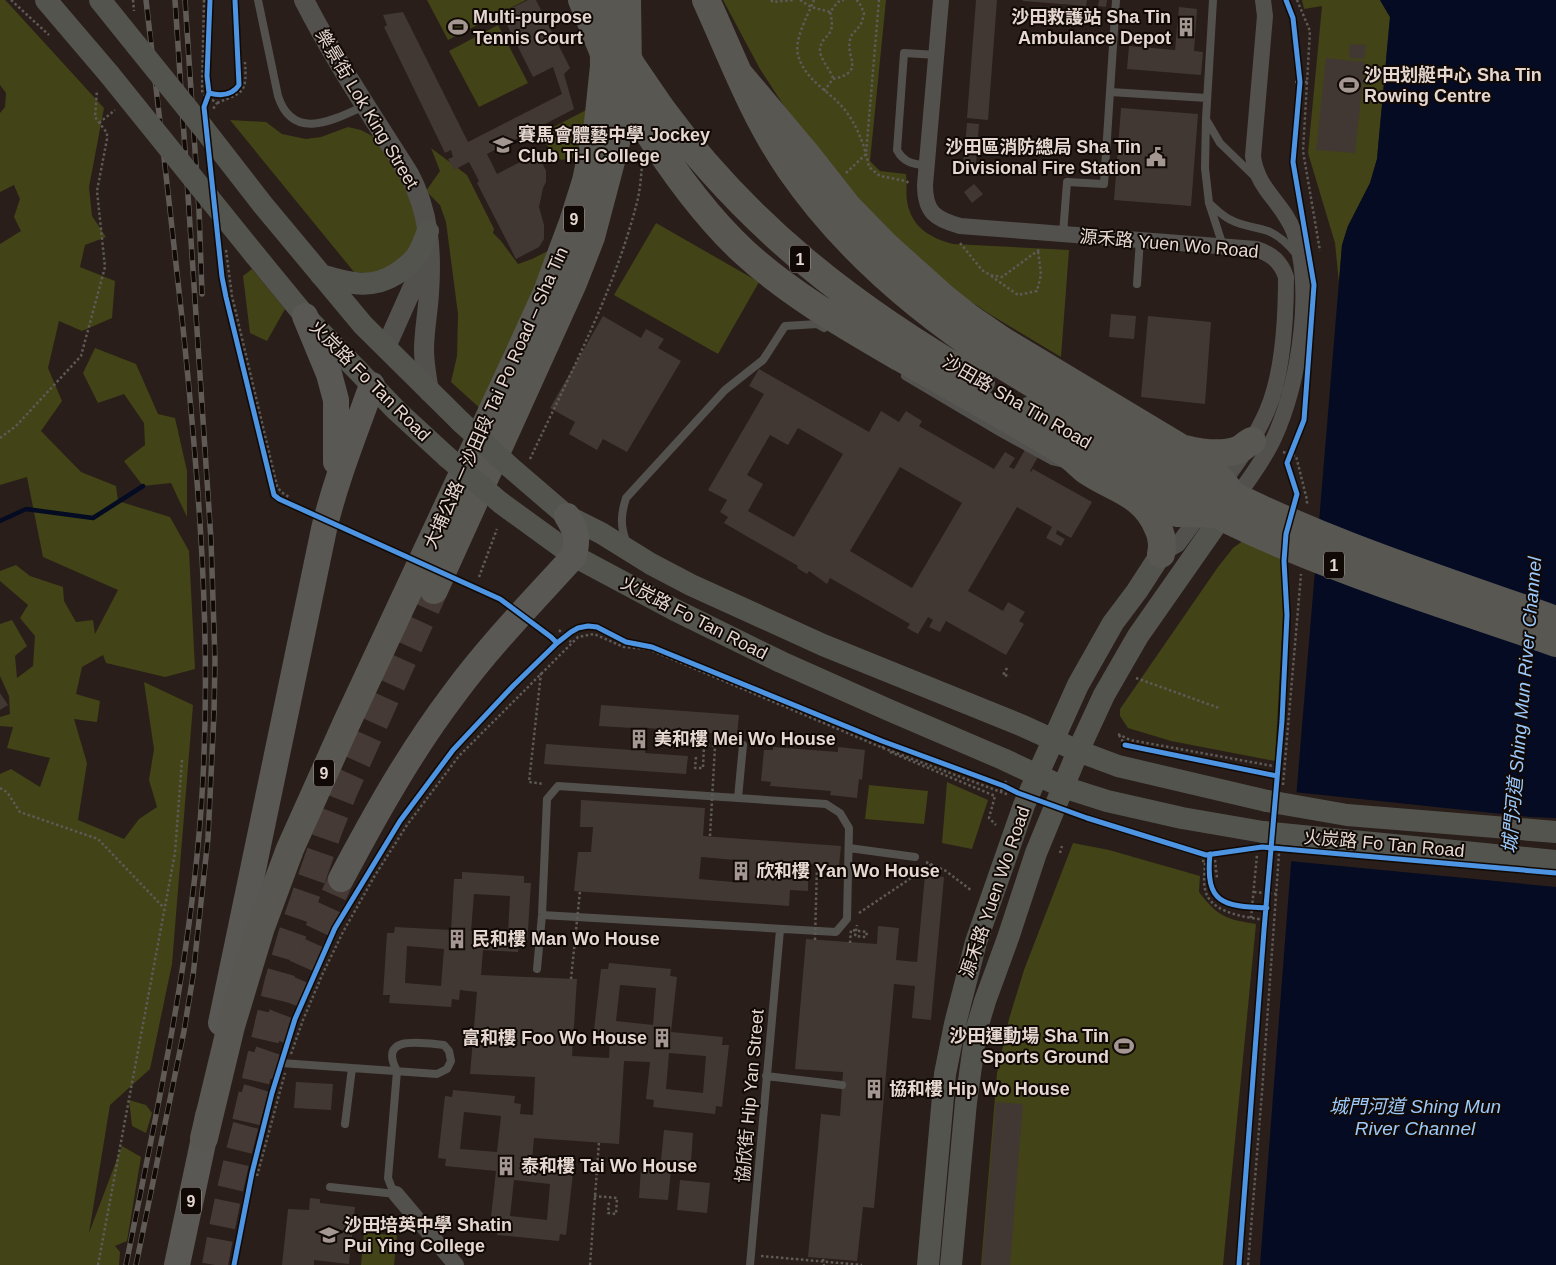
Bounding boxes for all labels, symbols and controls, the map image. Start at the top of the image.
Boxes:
place label: Multi-purpose Tennis Court [473,7,592,48]
place label: 沙田救護站 Sha Tin Ambulance Depot [1011,7,1171,48]
sports icon: Multi-purpose Tennis Court [447,16,469,38]
building icon: 沙田救護站 Sha Tin Ambulance Depot [1175,16,1197,38]
street label: 樂景街 Lok King Street [312,26,422,192]
place label: 沙田划艇中心 Sha Tin Rowing Centre [1364,65,1542,106]
sports icon: 沙田划艇中心 Sha Tin Rowing Centre [1338,74,1360,96]
place label: 賽馬會體藝中學 Jockey Club Ti-I College [518,124,710,166]
school or university icon: 賽馬會體藝中學 Jockey Club Ti-I College [492,134,514,156]
place label: 沙田區消防總局 Sha Tin Divisional Fire Station [945,137,1141,178]
public building icon: 沙田區消防總局 Sha Tin Divisional Fire Station [1145,146,1167,168]
road number: 9 [564,205,584,232]
street label: 源禾路 Yuen Wo Road [1079,226,1259,262]
street label: 大埔公路－沙田段 Tai Po Road – Sha Tin [420,244,572,552]
road number: 1 [790,245,810,272]
street label: 火炭路 Fo Tan Road [306,317,434,445]
street label: 沙田路 Sha Tin Road [939,351,1095,453]
road number: 1 [1324,552,1344,578]
water label: 城門河道 Shing Mun River Channel [1499,555,1546,854]
street label: 火炭路 Fo Tan Road [617,572,771,664]
building icon: 美和樓 Mei Wo House [628,728,650,750]
place label: 美和樓 Mei Wo House [654,729,836,749]
road number: 9 [314,760,334,786]
street label: 源禾路 Yuen Wo Road [956,804,1034,980]
street label: 火炭路 Fo Tan Road [1303,827,1465,861]
building icon: 欣和樓 Yan Wo House [730,860,752,882]
place label: 欣和樓 Yan Wo House [756,861,940,881]
building icon: 民和樓 Man Wo House [446,928,468,950]
place label: 民和樓 Man Wo House [472,929,660,949]
street label: 協欣街 Hip Yan Street [732,1008,768,1184]
place label: 沙田運動場 Sha Tin Sports Ground [949,1026,1109,1067]
building icon: 富和樓 Foo Wo House [651,1027,673,1049]
place label: 富和樓 Foo Wo House [462,1028,647,1048]
sports icon: 沙田運動場 Sha Tin Sports Ground [1113,1035,1135,1057]
building icon: 協和樓 Hip Wo House [863,1078,885,1100]
place label: 協和樓 Hip Wo House [889,1079,1070,1099]
water label: 城門河道 Shing Mun River Channel [1329,1096,1501,1139]
building icon: 泰和樓 Tai Wo House [495,1155,517,1177]
place label: 泰和樓 Tai Wo House [521,1156,697,1176]
road number: 9 [181,1188,201,1214]
place label: 沙田培英中學 Shatin Pui Ying College [344,1215,512,1256]
school or university icon: 沙田培英中學 Shatin Pui Ying College [318,1224,340,1246]

